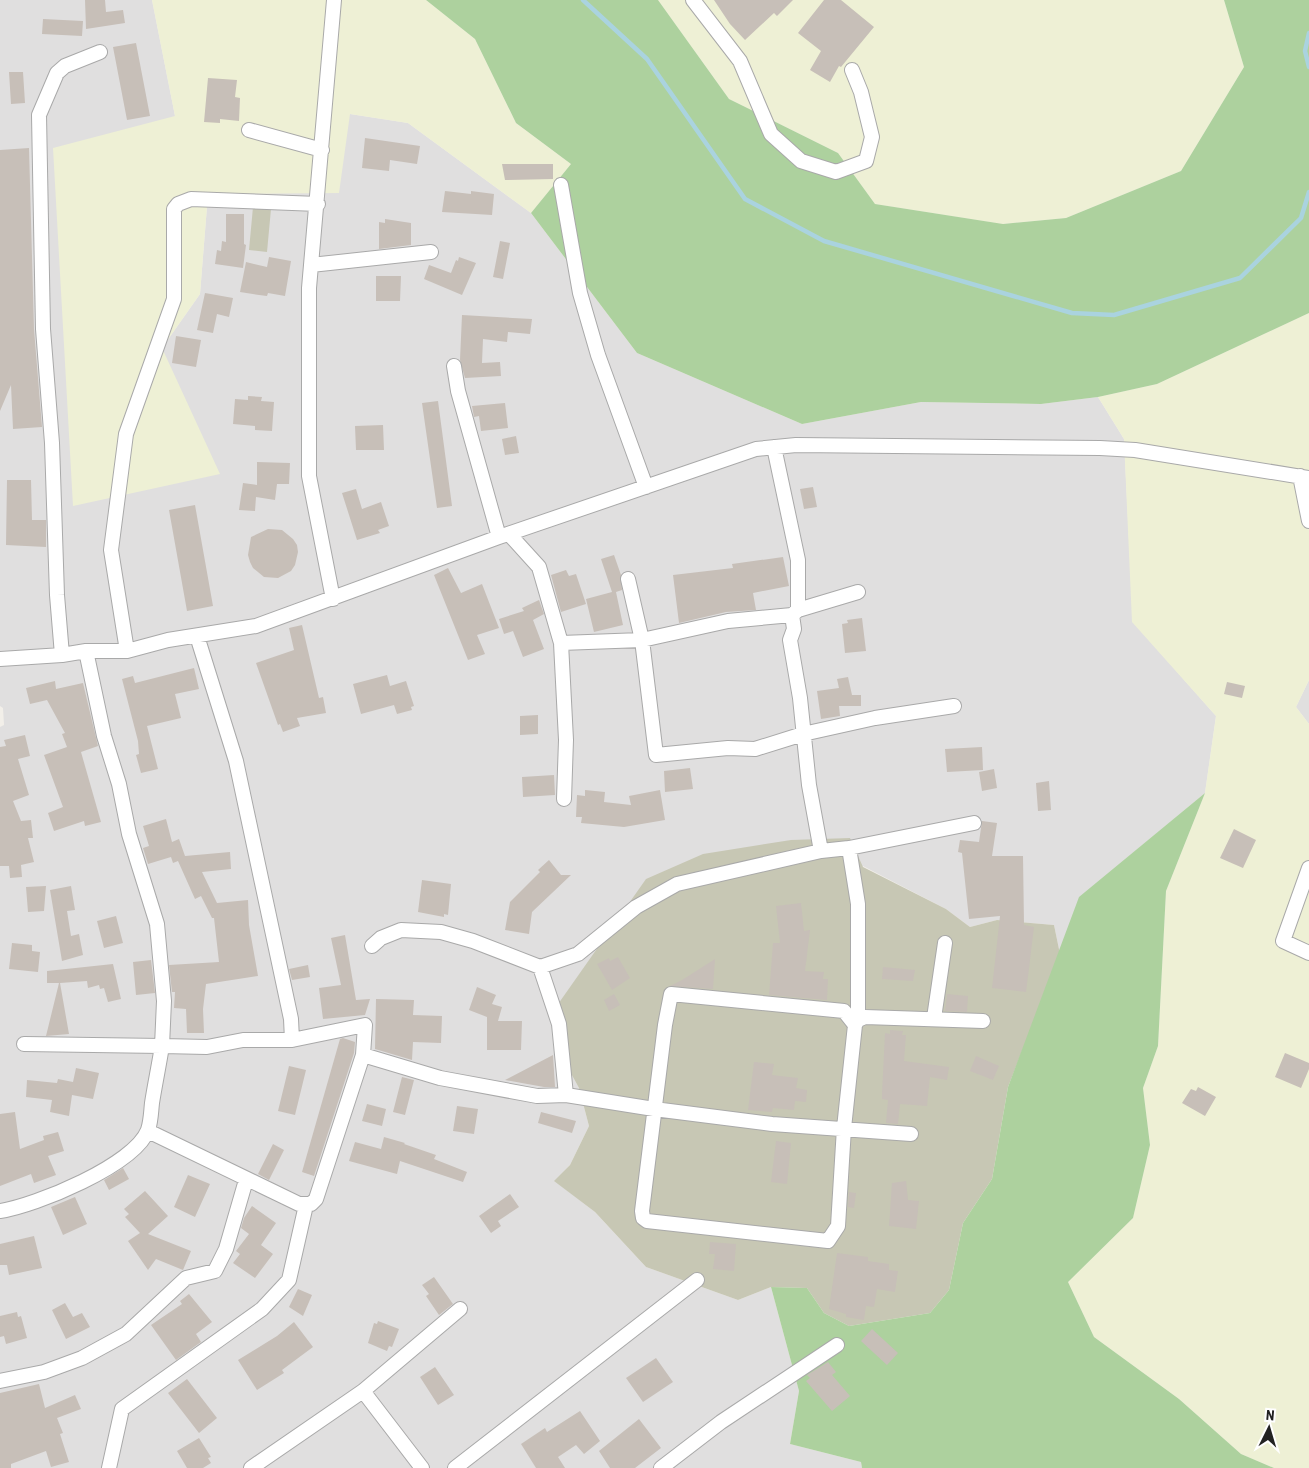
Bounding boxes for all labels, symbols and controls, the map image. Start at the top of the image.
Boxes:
north arrow [1244,1403,1294,1453]
text: N [1265,1407,1275,1423]

